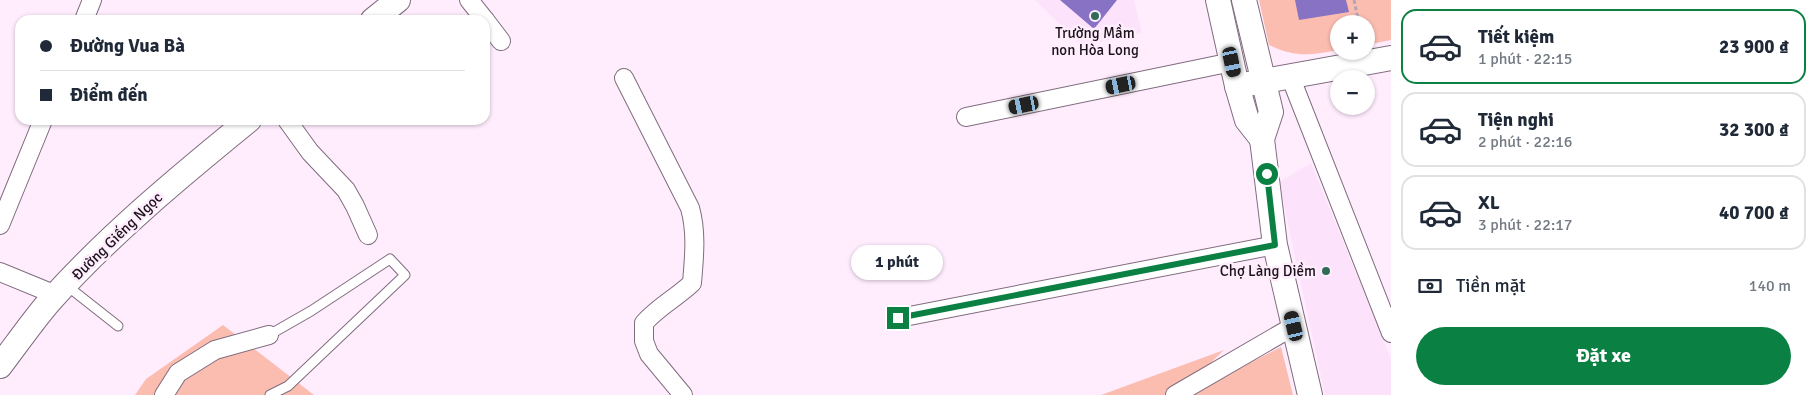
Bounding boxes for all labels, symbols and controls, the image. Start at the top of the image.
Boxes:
marker: Trường Mầm non Hòa Long [1089,10,1101,22]
map controls [1330,15,1375,115]
button: + [1330,15,1375,60]
place label: Trường Mầm non Hòa Long [1051,24,1139,59]
icon: car [1418,24,1463,69]
text: Tiết kiệm [1478,25,1554,49]
text: Đường Vua Bà [70,34,185,58]
text: 23 900 ₫ [1719,35,1789,59]
car [1221,46,1242,78]
text: 1 phút · 22:15 [1478,49,1572,69]
button: − [1330,70,1375,115]
car [1104,75,1137,95]
text: Điểm đến [70,83,148,107]
car [1007,95,1040,115]
icon: car [1418,107,1463,152]
text: Tiện nghi [1478,108,1554,132]
text: 32 300 ₫ [1719,118,1789,142]
text: 2 phút · 22:16 [1478,132,1572,152]
route start [1256,163,1278,185]
street label: Đường Giếng Ngọc [68,188,166,284]
icon: car [1418,190,1463,235]
text: XL [1478,191,1500,215]
text: 40 700 ₫ [1719,201,1789,225]
text: 3 phút · 22:17 [1478,215,1572,235]
callout: 1 phút [852,246,944,280]
text: 1 phút [875,252,919,272]
place label: Chợ Làng Diềm [1220,262,1316,280]
marker: Chợ Làng Diềm [1320,265,1332,277]
icon: cash [1416,272,1444,300]
text: Tiền mặt [1456,274,1526,298]
text: 140 m [1749,276,1791,296]
route end [887,307,909,329]
car [1283,310,1304,342]
button: Đặt xe [1416,327,1791,385]

